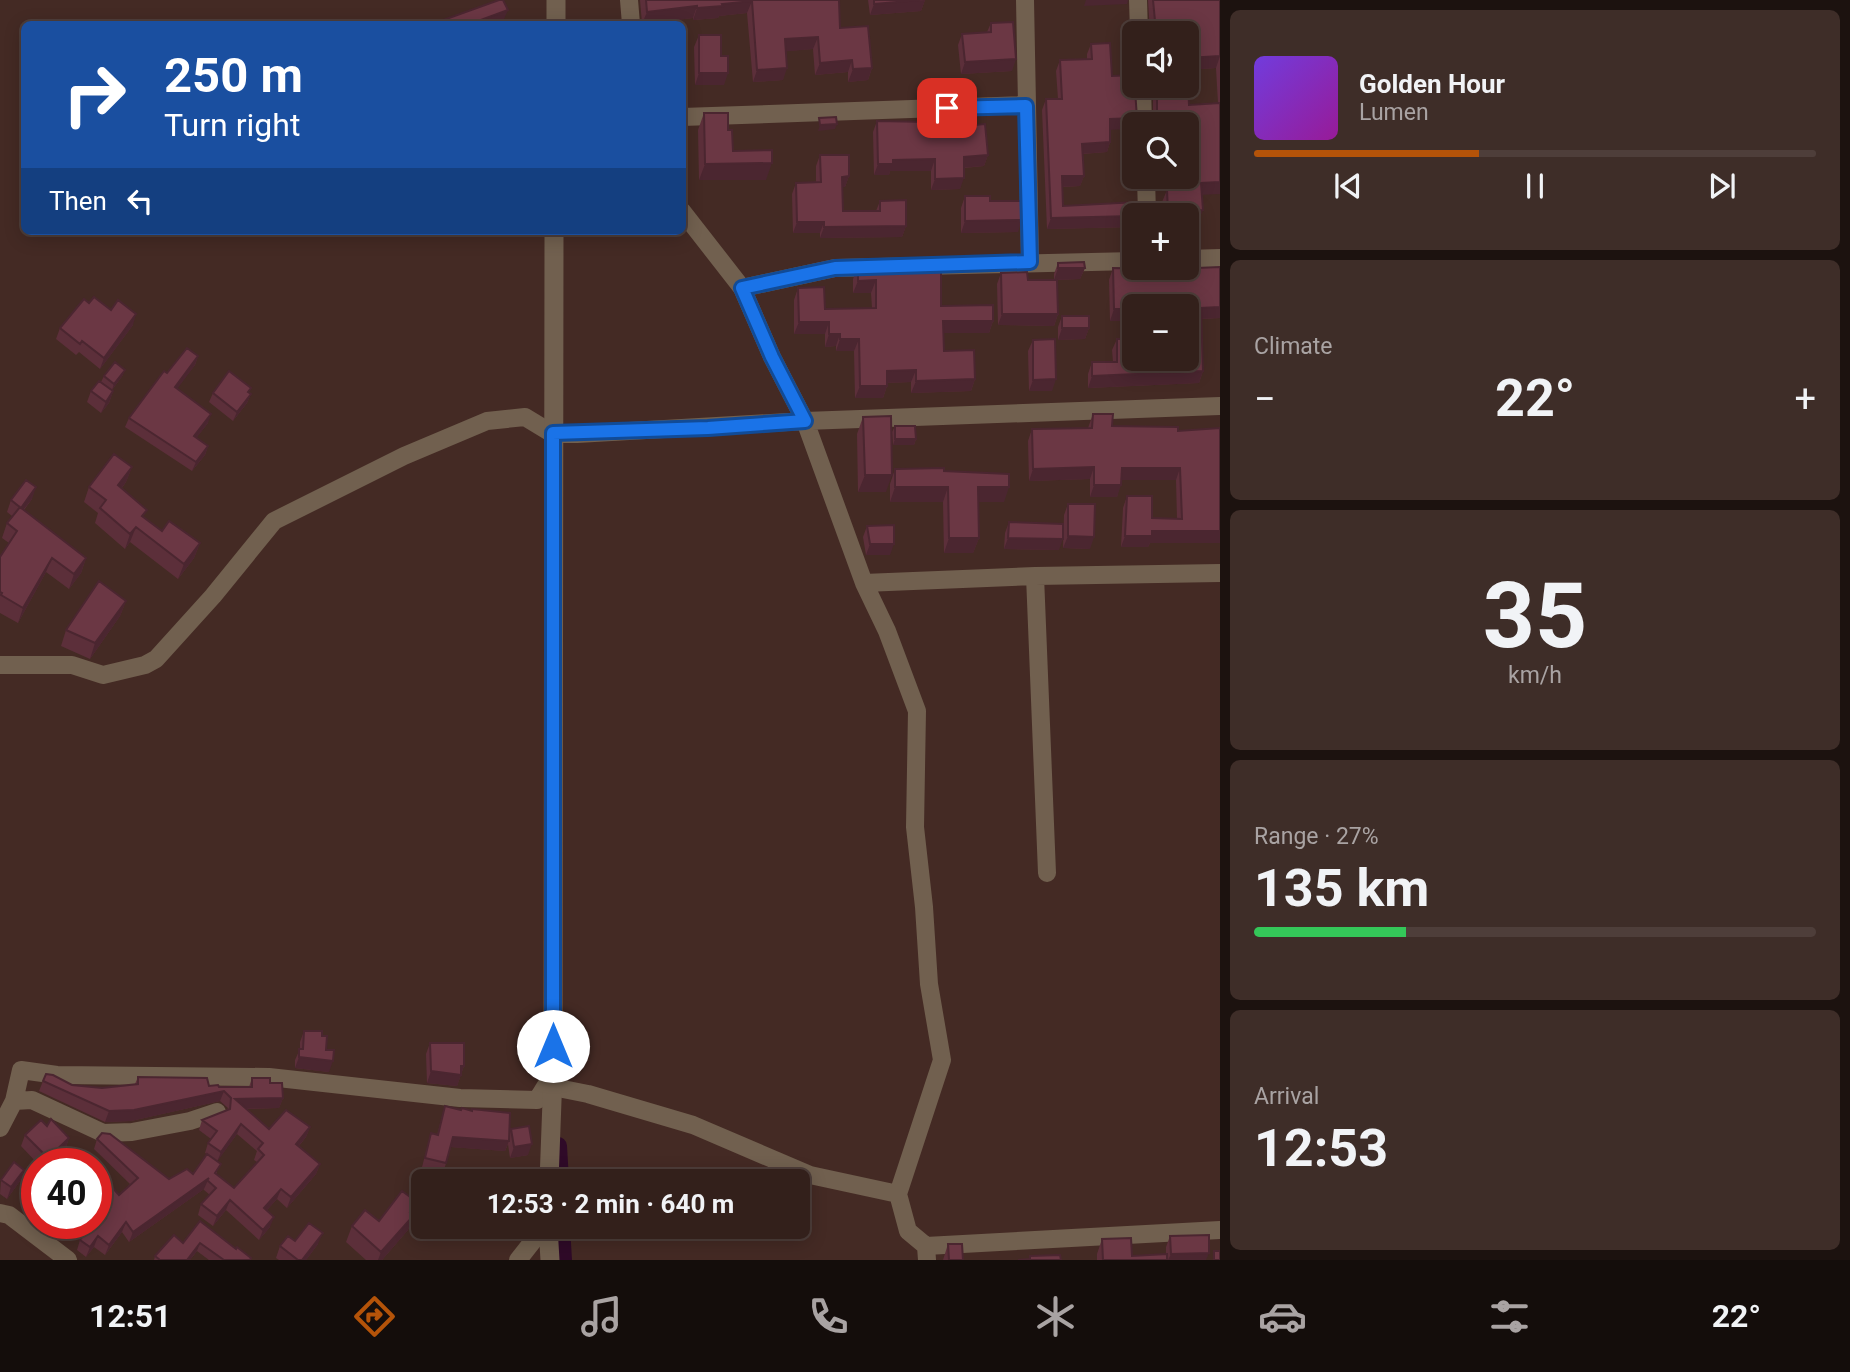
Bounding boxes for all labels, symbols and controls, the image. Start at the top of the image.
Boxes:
map controls [1122,21,1199,371]
button: sound [1122,21,1199,98]
text: 250 m [164,47,303,104]
icon: right [49,49,140,140]
text: Golden Hour [1359,69,1505,99]
pin [917,78,977,138]
icon: arrive [928,89,966,127]
text: Lumen [1359,99,1429,126]
text: Turn right [164,106,300,144]
button: search [1122,112,1199,189]
icon: previous [1329,167,1367,205]
icon: pause [1516,167,1554,205]
icon: next [1703,167,1741,205]
icon: left [121,182,159,220]
text: Then [49,186,107,216]
button: + [1122,203,1199,280]
button: − [1122,294,1199,371]
text: Climate [1254,333,1333,360]
text: 22° [1495,368,1575,429]
text: − [1254,377,1276,421]
text: + [1794,377,1816,421]
text: 35 [1483,563,1587,669]
text: km/h [1508,662,1562,689]
text: Range · 27% [1254,823,1379,850]
text: 135 km [1254,858,1429,919]
position arrow [516,1009,590,1083]
text: Arrival [1254,1083,1319,1110]
text: 12:53 [1254,1118,1388,1179]
speed limit sign: 40 [21,1148,112,1239]
text: 12:53 · 2 min · 640 m [487,1189,734,1219]
icon: directions [350,1292,399,1341]
icon: music [577,1292,626,1341]
icon: phone [804,1292,853,1341]
icon: climate [1031,1292,1080,1341]
icon: car [1258,1292,1307,1341]
icon: filters [1485,1292,1534,1341]
text: 12:51 [89,1297,171,1335]
text: 22° [1712,1297,1761,1335]

